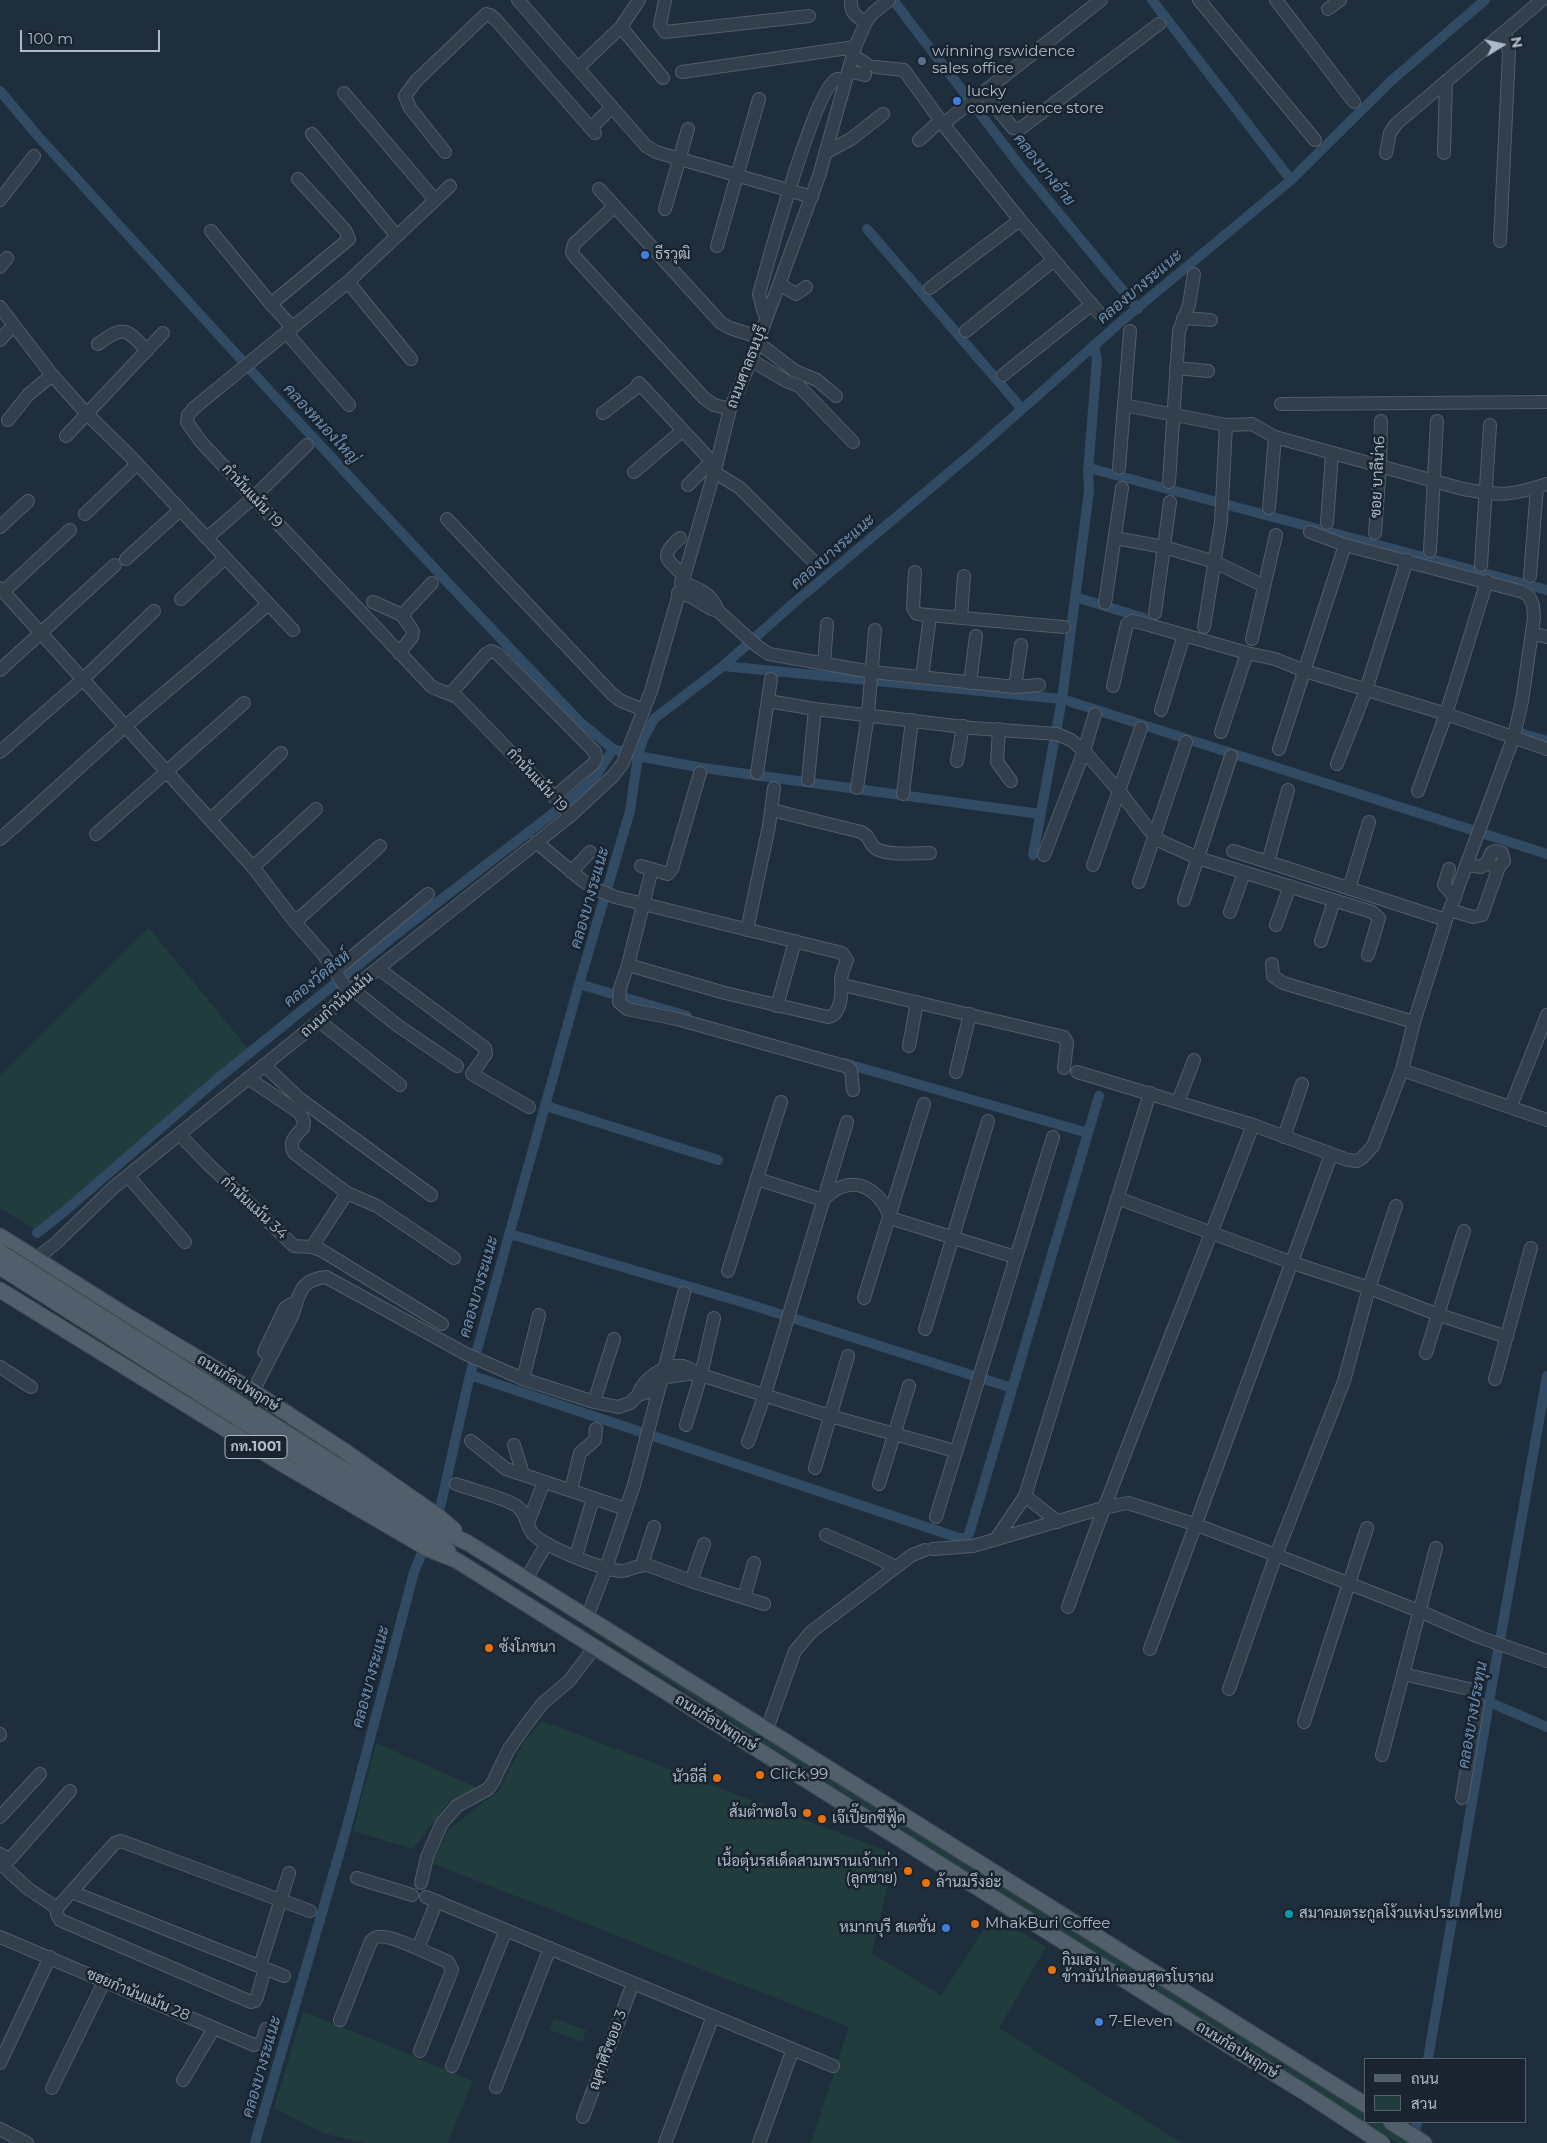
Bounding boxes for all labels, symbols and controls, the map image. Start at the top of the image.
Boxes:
scale bar [22,20,162,52]
north arrow [1477,20,1527,70]
text: 100 m [28,29,73,48]
text: N [1507,35,1527,50]
place label: winning rswidence sales office [932,43,1075,78]
marker: winning rswidence sales office [916,55,928,67]
place label: lucky convenience store [967,83,1104,118]
marker: lucky convenience store [951,95,963,107]
water label: คลองบางอ้าย [1009,130,1079,210]
place label: ธีรวุฒิ [655,246,691,264]
water label: คลองบางระแนะ [1094,246,1186,328]
marker: ธีรวุฒิ [639,249,651,261]
street label: ถนนศาลธนบุรี [723,323,771,411]
water label: คลองหนองใหญ่ [279,380,363,468]
street label: ซอย บาลีน่า6 [1367,436,1389,518]
street label: กำนันแม้น 19 [218,460,286,532]
water label: คลองบางระแนะ [787,510,879,594]
street label: กำนันแม้น 19 [503,744,571,816]
water label: คลองบางระแนะ [566,845,614,951]
water label: คลองวัดสิงห์ [280,946,354,1012]
street label: ถนนกำนันแม้น [297,969,377,1041]
street label: กำนันแม้น 34 [217,1173,291,1243]
water label: คลองบางระแนะ [455,1234,503,1340]
street label: ถนนกัลปพฤกษ์ [194,1351,282,1415]
road number: กท.1001 [225,1435,287,1458]
water label: คลองบางระแนะ [348,1624,394,1730]
place label: ซ้งโภชนา [499,1639,556,1657]
marker: ซ้งโภชนา [483,1642,495,1654]
water label: คลองบางประทุน [1454,1660,1492,1770]
street label: ถนนกัลปพฤกษ์ [672,1691,760,1755]
place label: Click 99 [770,1766,828,1784]
place label: นัวอีลี่ [672,1769,707,1787]
marker: Click 99 [754,1769,766,1781]
marker: นัวอีลี่ [711,1772,723,1784]
place label: ส้มตำพอใจ [729,1804,797,1822]
marker: ส้มตำพอใจ [801,1807,813,1819]
place label: เจ๊เปี๊ยกซีฟู้ด [832,1810,906,1828]
marker: เจ๊เปี๊ยกซีฟู้ด [816,1813,828,1825]
place label: เนื้อตุ๋นรสเด็ดสามพรานเจ้าเก่า (ลูกชาย) [717,1853,898,1888]
marker: เนื้อตุ๋นรสเด็ดสามพรานเจ้าเก่า (ลูกชาย) [902,1865,914,1877]
place label: ล้านมรึงอ่ะ [936,1874,1002,1892]
marker: ล้านมรึงอ่ะ [920,1877,932,1889]
place label: สมาคมตระกูลโง้วแห่งประเทศไทย [1299,1905,1502,1923]
marker: สมาคมตระกูลโง้วแห่งประเทศไทย [1283,1908,1295,1920]
place label: MhakBuri Coffee [985,1915,1110,1933]
marker: MhakBuri Coffee [969,1918,981,1930]
place label: หมากบุรี สเตชั่น [839,1919,936,1937]
marker: หมากบุรี สเตชั่น [940,1922,952,1934]
place label: กิมเฮง ข้าวมันไก่ตอนสูตรโบราณ [1062,1952,1214,1987]
marker: กิมเฮง ข้าวมันไก่ตอนสูตรโบราณ [1046,1964,1058,1976]
street label: ซฮยกำนันแม้น 28 [83,1965,193,2025]
street label: ณุศาศิริซอย 3 [585,2007,631,2093]
place label: 7-Eleven [1109,2013,1173,2031]
water label: คลองบางระแนะ [238,2014,286,2120]
marker: 7-Eleven [1093,2016,1105,2028]
street label: ถนนกัลปพฤกษ์ [1193,2018,1281,2082]
legend [1364,2058,1527,2123]
text: ถนน [1411,2069,1439,2088]
text: สวน [1411,2094,1437,2113]

